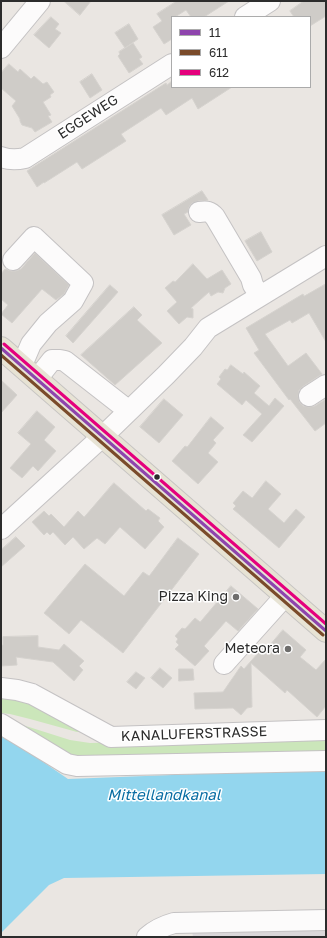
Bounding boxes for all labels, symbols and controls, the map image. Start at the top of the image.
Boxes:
legend [171,16,311,88]
text: 11 [209,25,221,40]
text: 611 [209,45,228,60]
text: 612 [209,65,229,80]
street label: EGGEWEG [55,91,121,143]
unlabelled marker [152,472,162,482]
place label: Pizza King [159,589,228,605]
marker: Pizza King [231,592,241,602]
place label: Meteora [224,641,280,657]
marker: Meteora [283,644,293,654]
street label: KANALUFERSTRASSE [121,723,267,745]
water label: Mittellandkanal [107,786,221,804]

